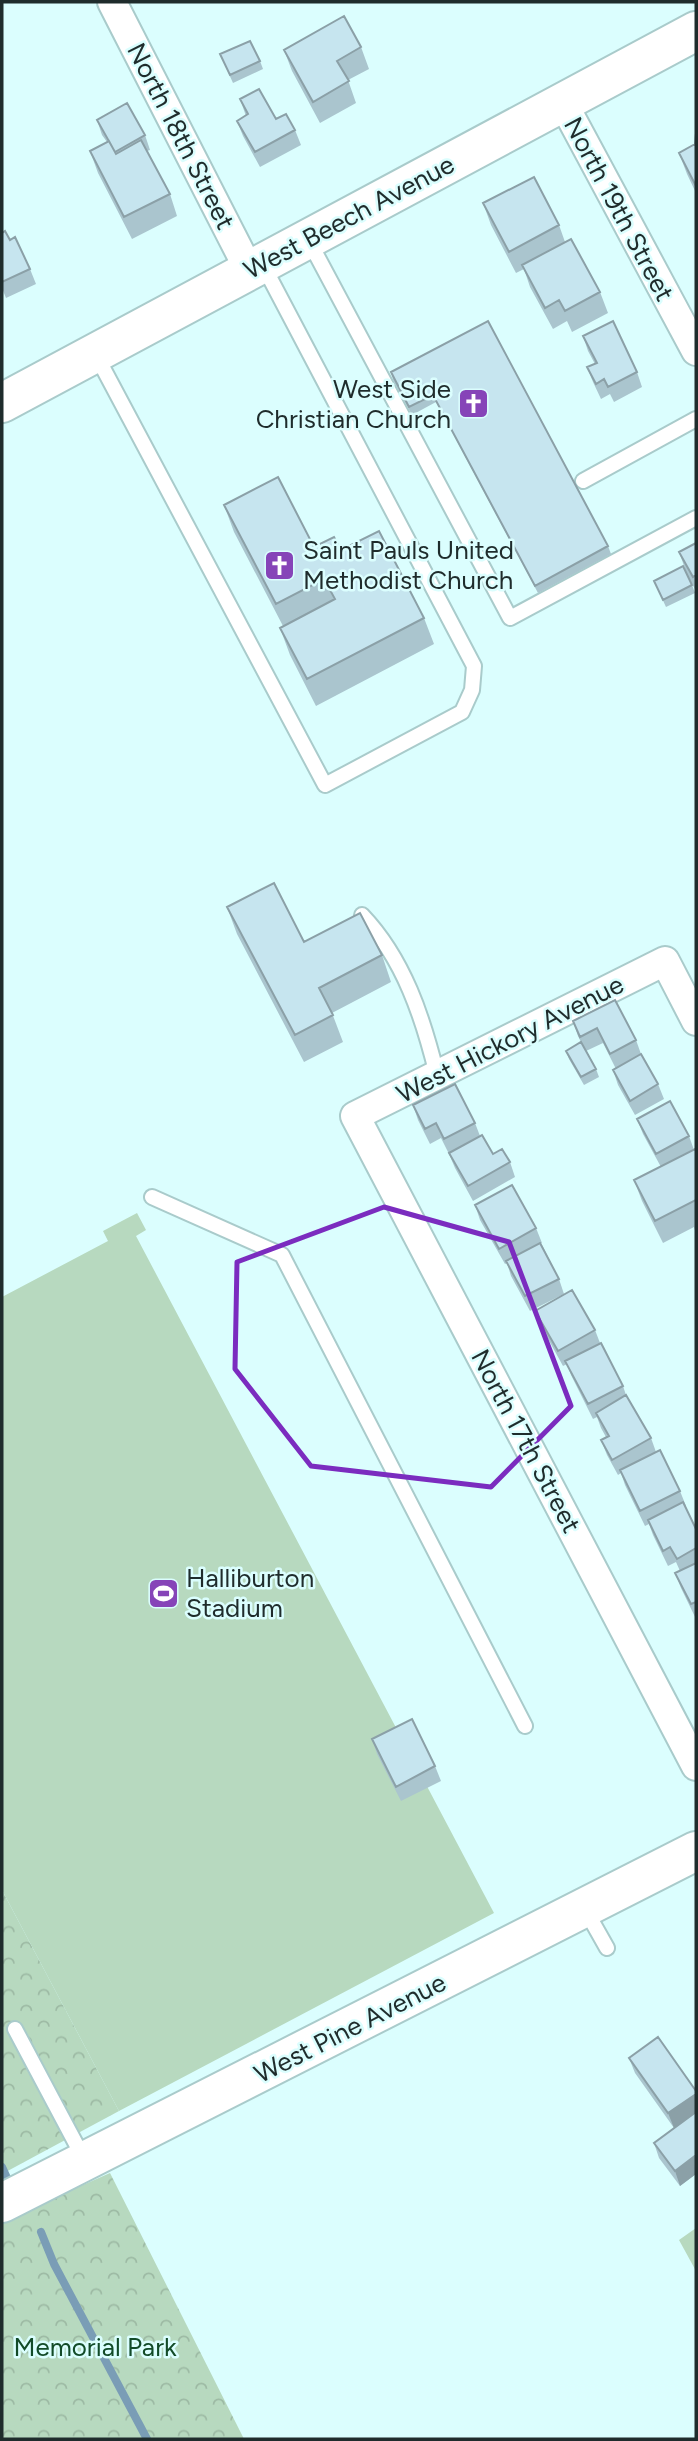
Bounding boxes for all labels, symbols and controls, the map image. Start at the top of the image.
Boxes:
street label: North 18th Street [120,37,242,235]
street label: North 19th Street [557,112,681,307]
street label: West Beech Avenue [238,148,460,286]
place label: West Side Christian Church [256,373,451,435]
church icon: West Side Christian Church [457,387,491,421]
place label: Saint Pauls United Methodist Church [303,534,514,596]
church icon: Saint Pauls United Methodist Church [263,548,297,582]
street label: West Hickory Avenue [391,968,629,1110]
street label: North 17th Street [464,1344,588,1538]
place label: Halliburton Stadium [186,1562,314,1624]
sports icon: Halliburton Stadium [146,1576,180,1610]
street label: West Pine Avenue [249,1966,451,2090]
park label: Memorial Park [13,2331,177,2363]

